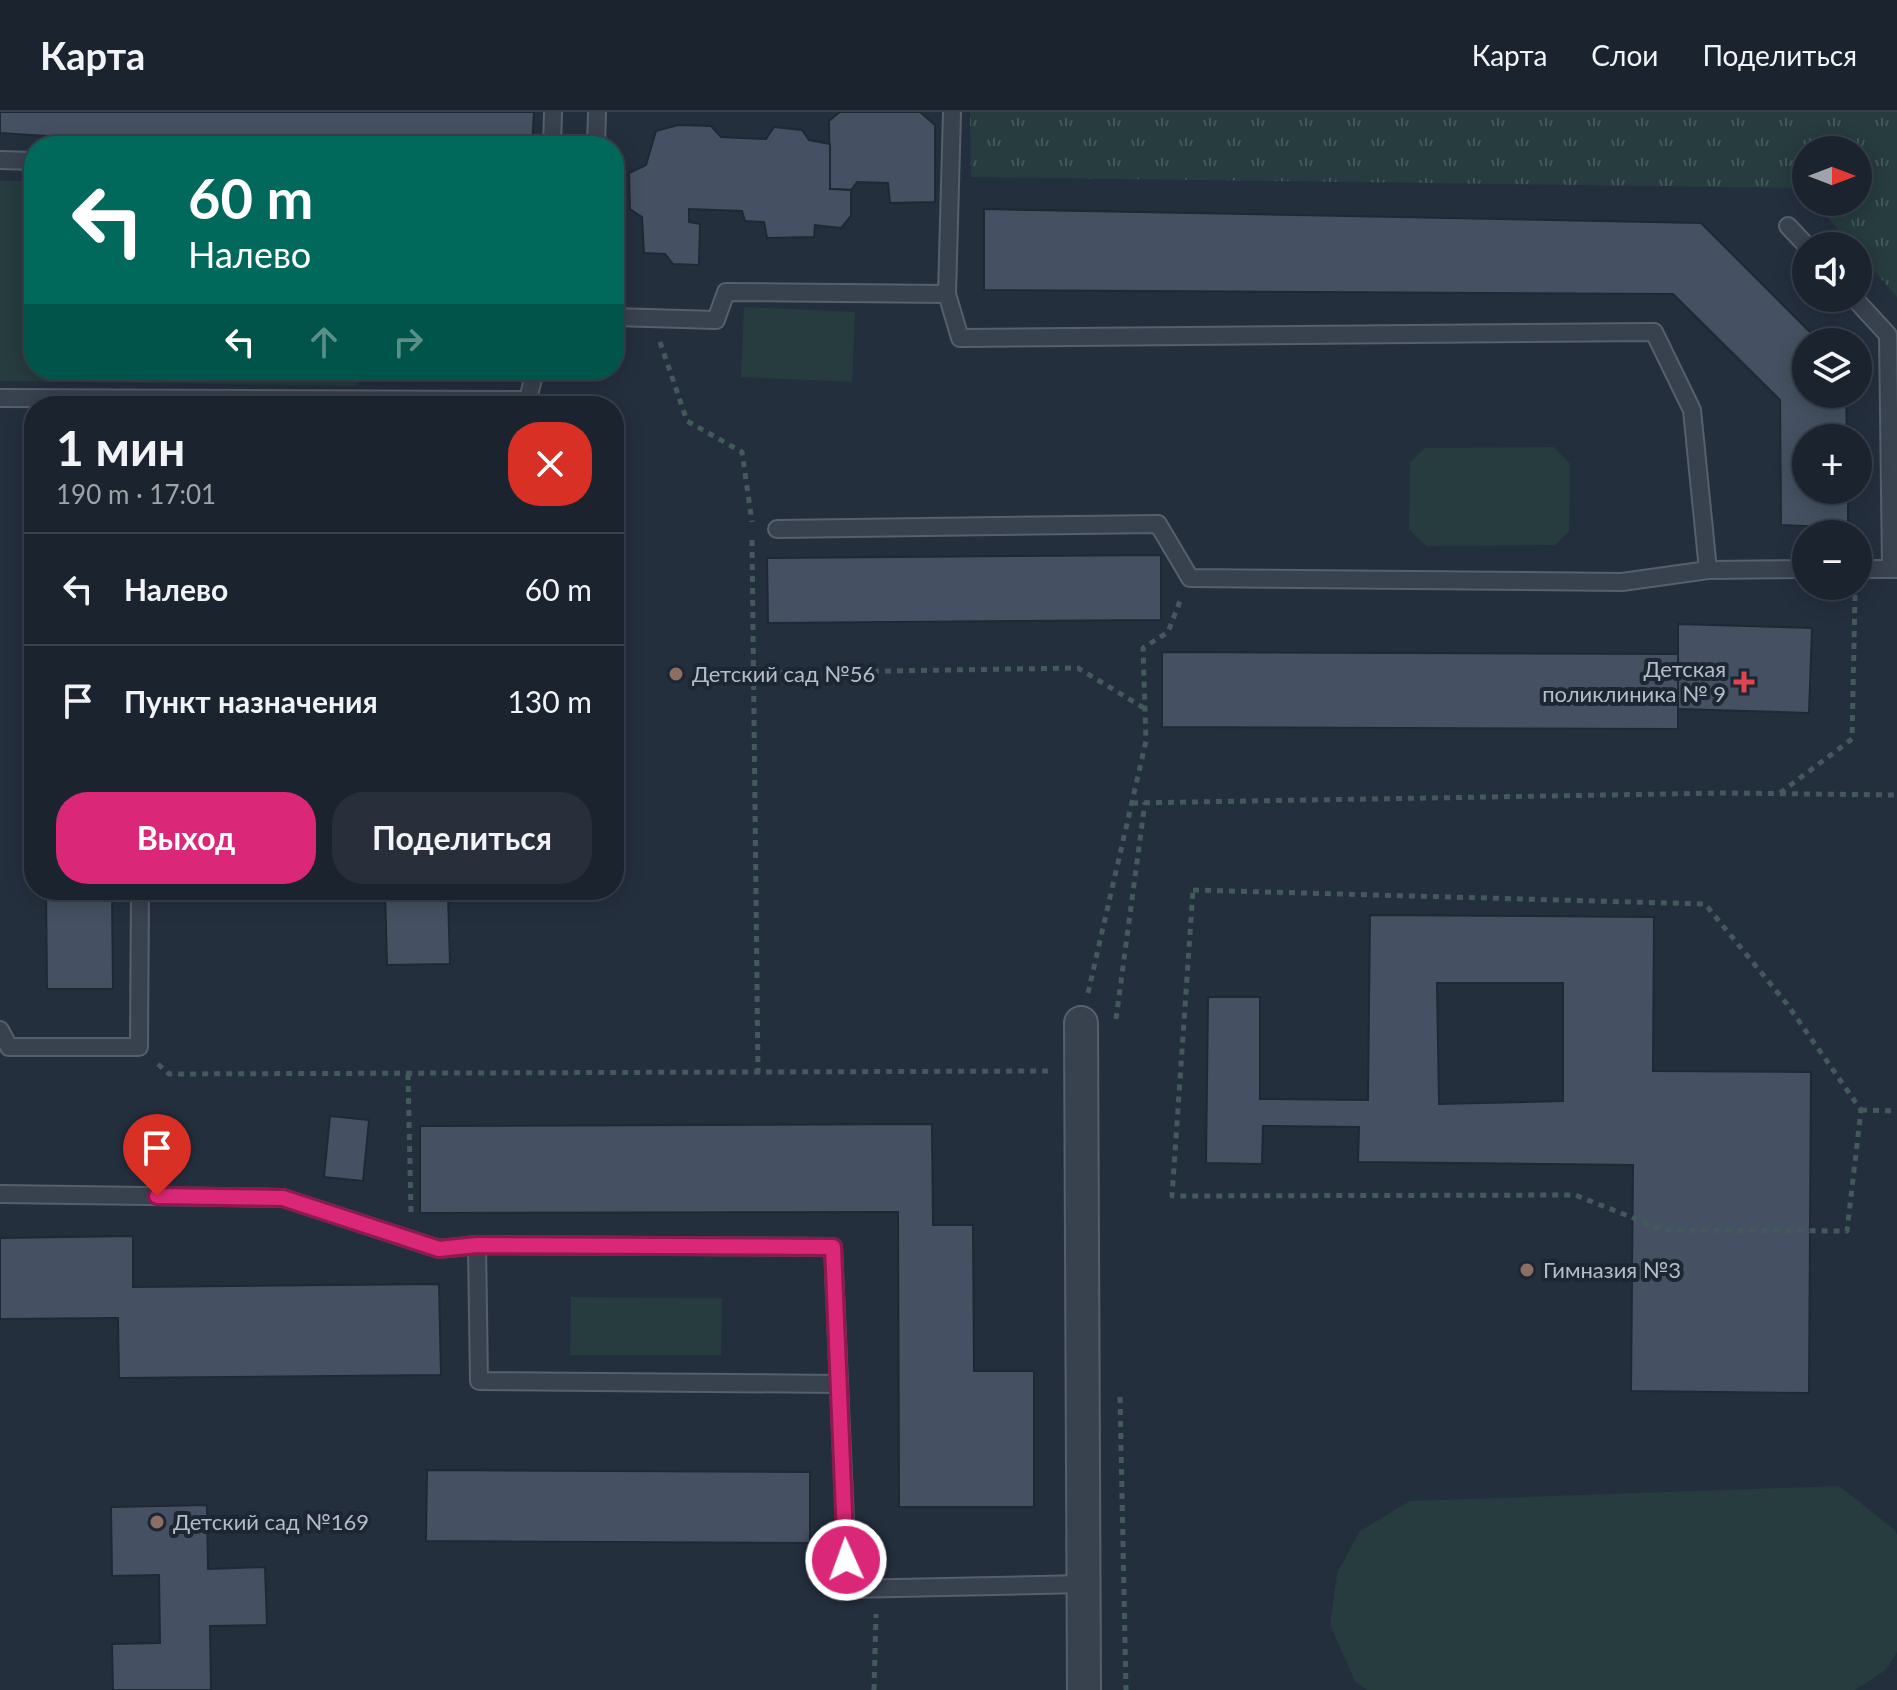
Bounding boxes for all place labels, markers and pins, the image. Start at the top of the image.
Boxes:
place label: Детская поликлиника № 9 [1542,655,1726,707]
place label: Детский сад №56 [692,660,875,687]
marker: Детский сад №56 [667,665,685,683]
marker: Детская поликлиника № 9 [1733,671,1755,693]
pin [123,1114,191,1196]
place label: Гимназия №3 [1543,1256,1681,1283]
marker: Гимназия №3 [1518,1261,1536,1279]
place label: Детский сад №169 [173,1508,369,1535]
marker: Детский сад №169 [148,1513,166,1531]

